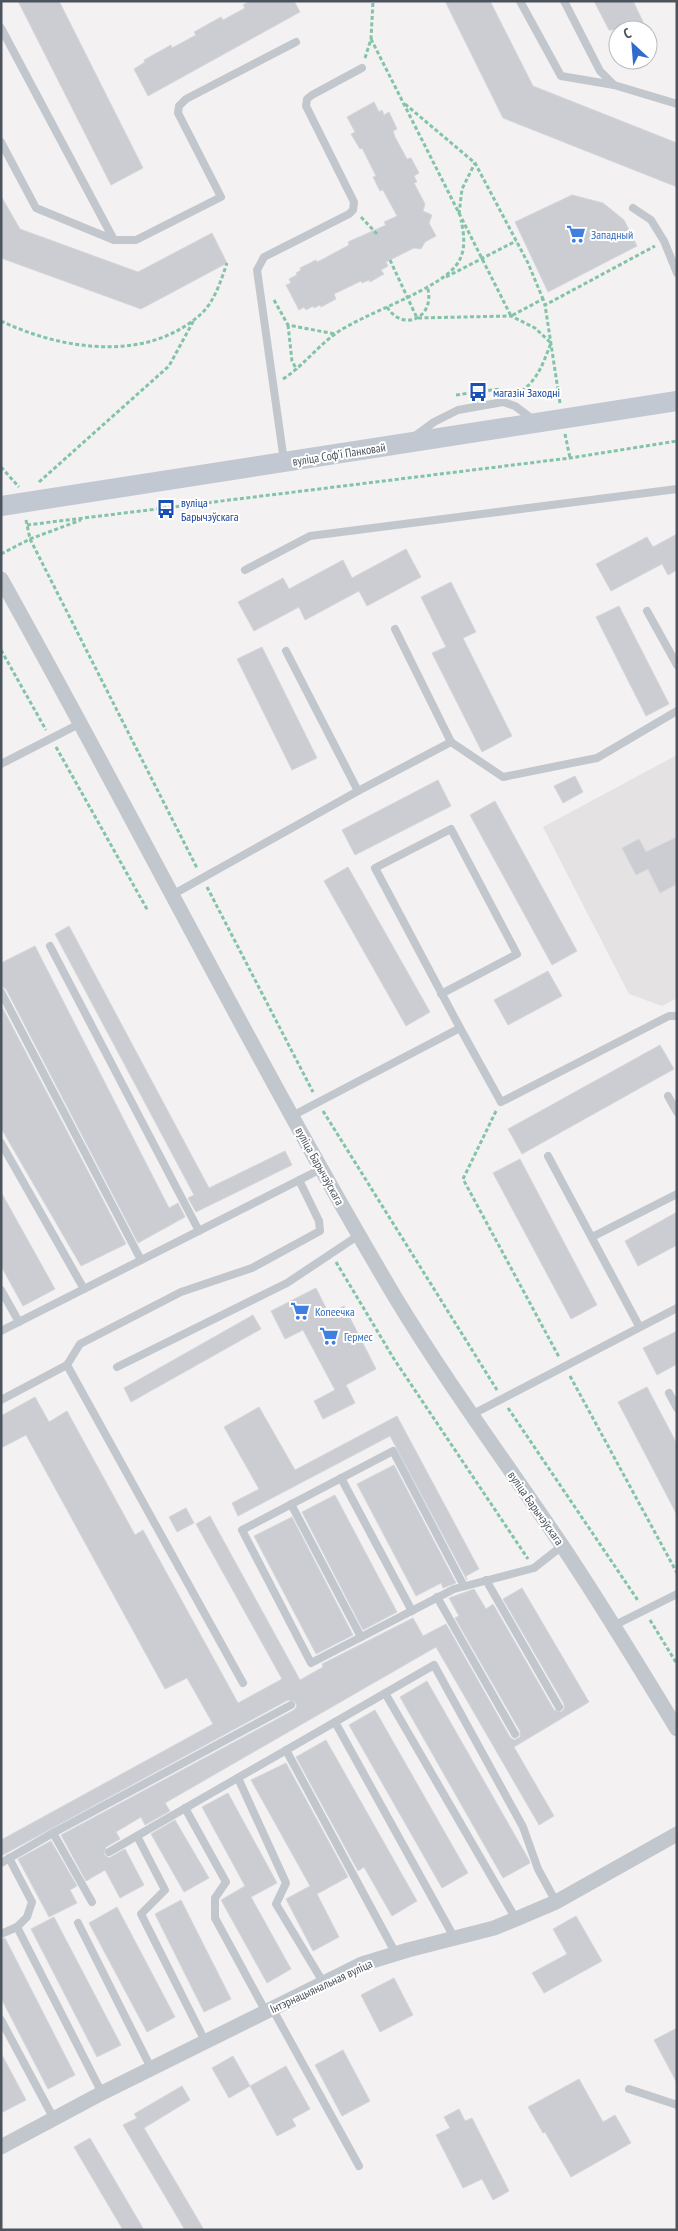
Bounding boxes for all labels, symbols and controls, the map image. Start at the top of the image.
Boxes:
north arrow [608,20,658,70]
text: С [620,24,635,43]
supermarket icon: Западный [565,223,587,245]
place label: Западный [591,227,633,242]
bus stop icon: магазін Заходні [467,381,489,403]
place label: магазін Заходні [493,385,560,400]
street label: вуліца Софʼі Панковай [291,439,387,469]
place label: вуліца Барычэўскага [181,495,239,524]
bus stop icon: вуліца Барычэўскага [155,498,177,520]
street label: вуліца Барычэўскага [292,1124,348,1208]
supermarket icon: Копеечка [289,1300,311,1322]
place label: Копеечка [315,1304,355,1319]
supermarket icon: Гермес [318,1325,340,1347]
place label: Гермес [344,1329,374,1344]
street label: вуліца Барычэўскага [505,1468,567,1548]
street label: Інтэрнацыянальная вуліца [267,1956,375,2016]

